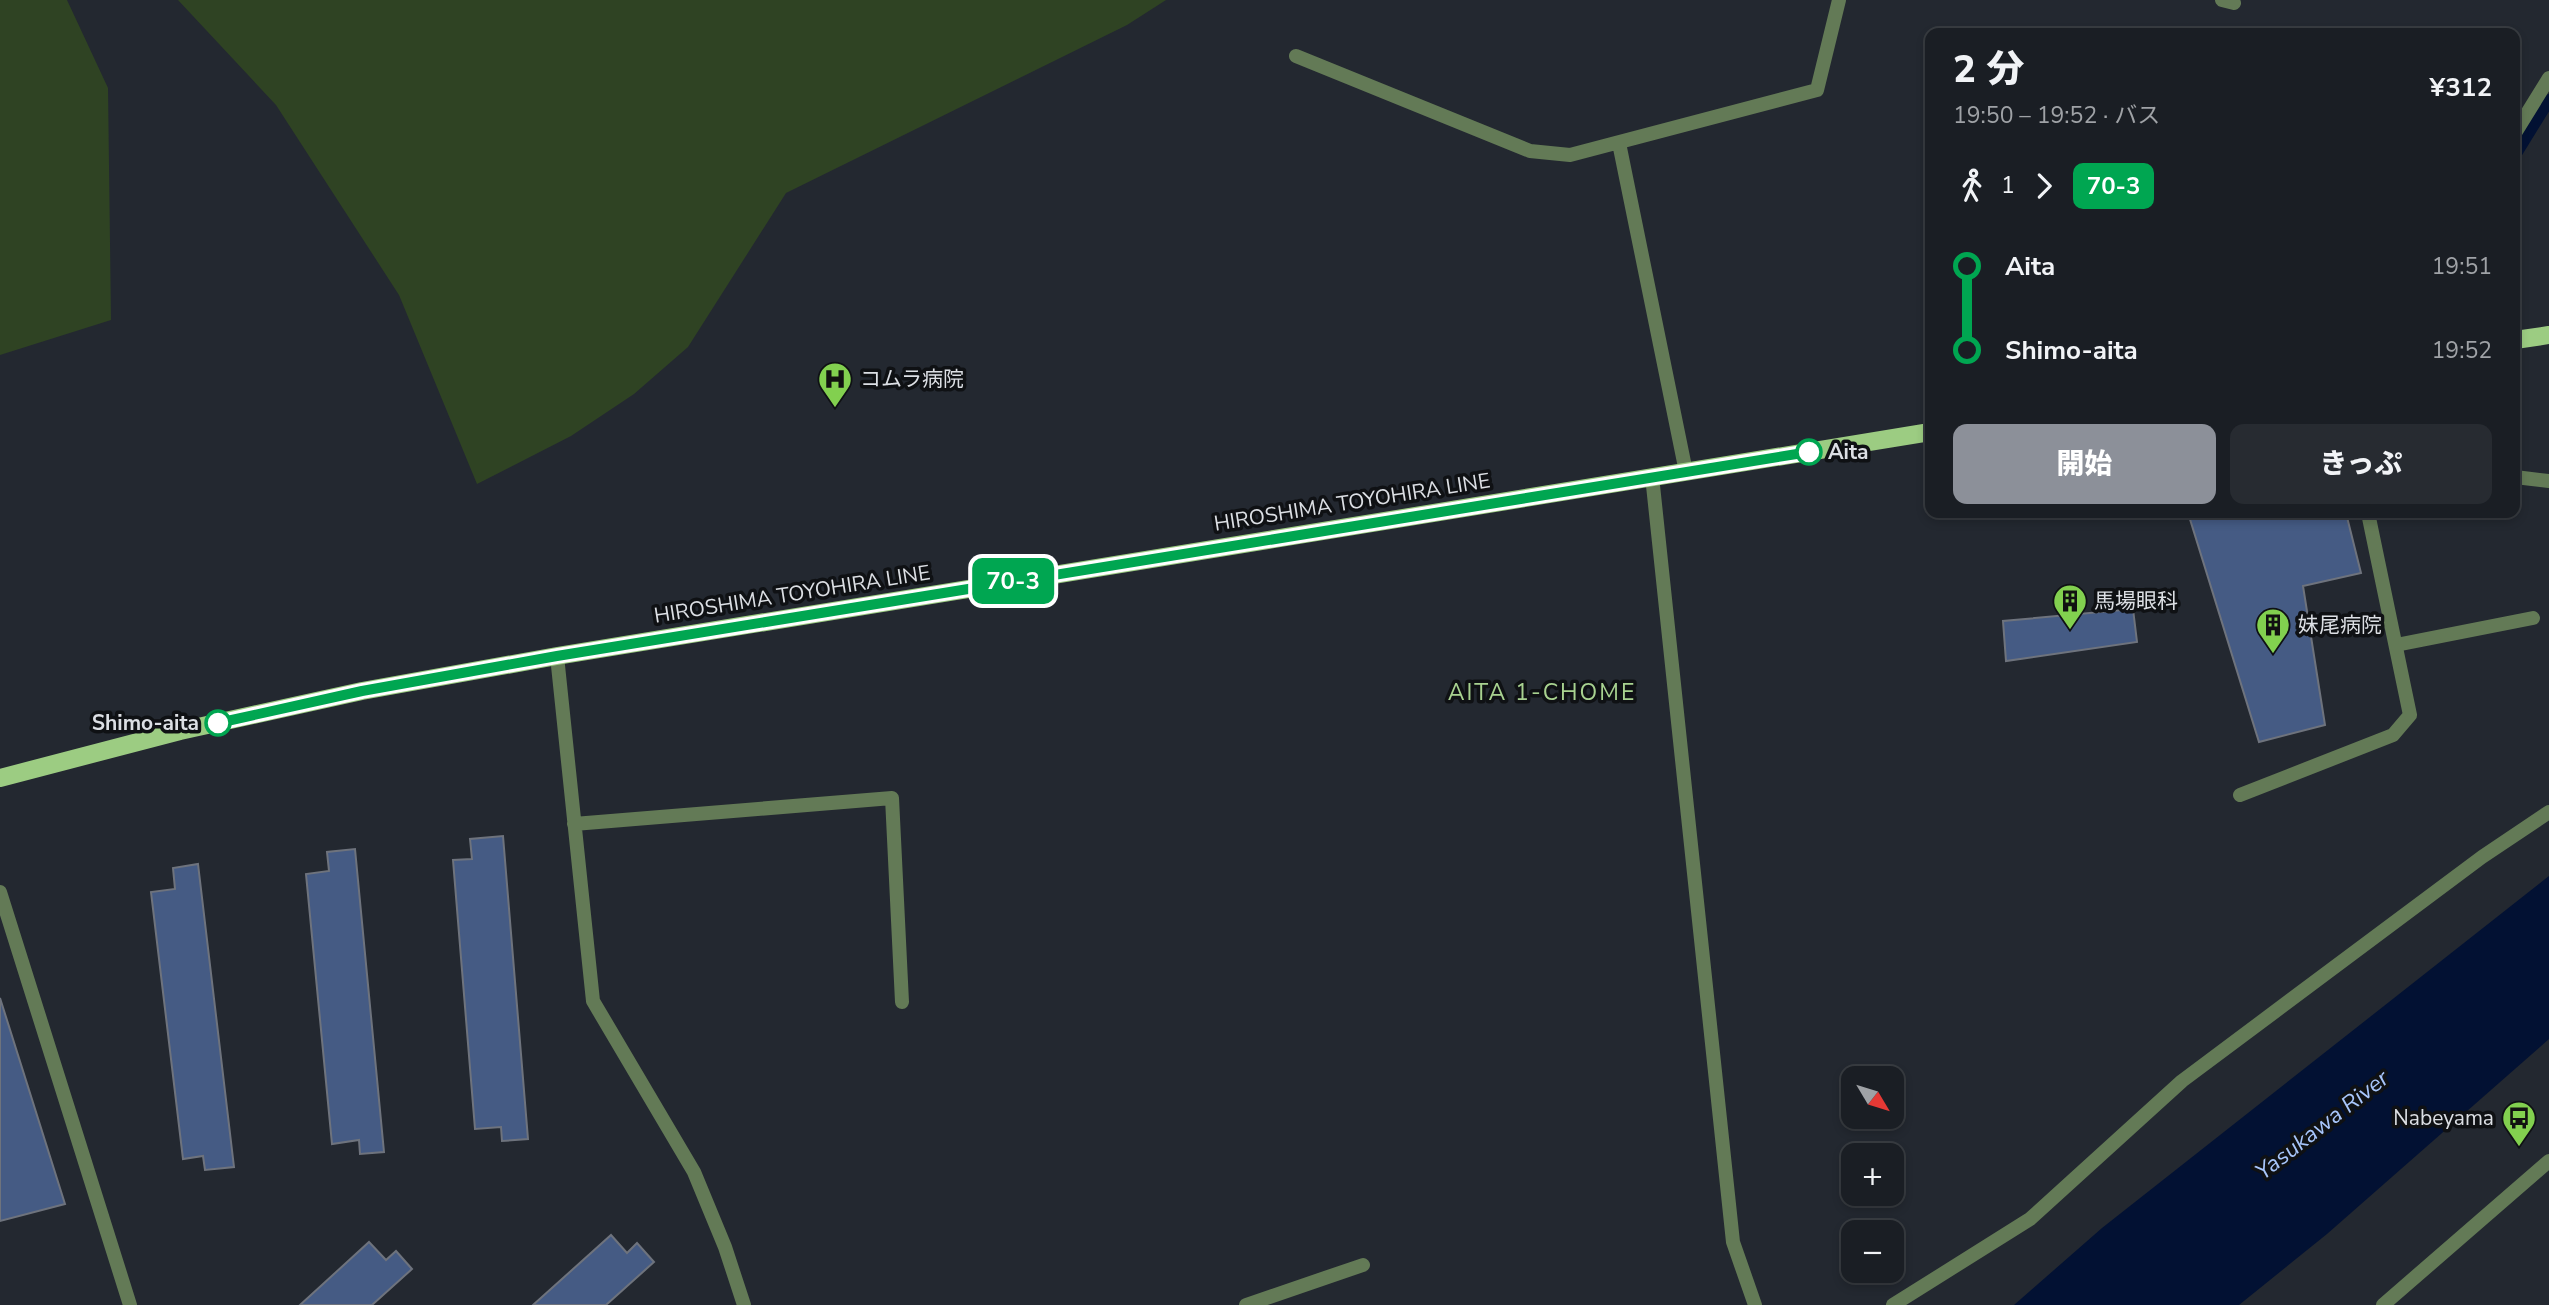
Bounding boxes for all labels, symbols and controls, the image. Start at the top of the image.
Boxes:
text: 2 分 [1953,44,2024,95]
text: ¥312 [2430,70,2492,105]
text: 19:50 – 19:52 · バス [1953,100,2160,131]
icon: walk [1953,167,1991,205]
icon: forward [2025,167,2063,205]
text: 1 [2001,170,2015,201]
text: 70-3 [2087,170,2140,202]
text: Aita [2005,249,2055,284]
text: 19:51 [2432,251,2492,282]
text: Shimo-aita [2005,333,2138,368]
text: 19:52 [2432,335,2492,366]
hospital icon: コムラ病院 [816,360,854,409]
place label: コムラ病院 [860,365,964,393]
button: 開始 [1953,424,2216,504]
button: きっぷ [2230,424,2492,504]
place label: Aita [1828,438,1869,466]
marker: Aita [1796,439,1822,465]
street label: HIROSHIMA TOYOHIRA LINE [1212,466,1492,538]
street label: HIROSHIMA TOYOHIRA LINE [652,558,932,630]
line badge: 70-3 [964,558,1062,604]
text: 70-3 [986,565,1040,597]
building icon: 馬場眼科 [2051,582,2089,631]
place label: 馬場眼科 [2094,587,2178,615]
building icon: 妹尾病院 [2254,606,2292,655]
place label: 妹尾病院 [2298,611,2382,639]
district label: AITA 1-CHOME [1448,677,1636,708]
place label: Shimo-aita [92,709,199,737]
marker: Shimo-aita [205,710,231,736]
water label: Yasukawa River [2249,1063,2396,1187]
north arrow [1841,1066,1904,1129]
map controls [1841,1066,1904,1283]
bus stop icon: Nabeyama [2500,1099,2538,1148]
place label: Nabeyama [2393,1104,2494,1132]
button: + [1841,1143,1904,1206]
button: − [1841,1220,1904,1283]

